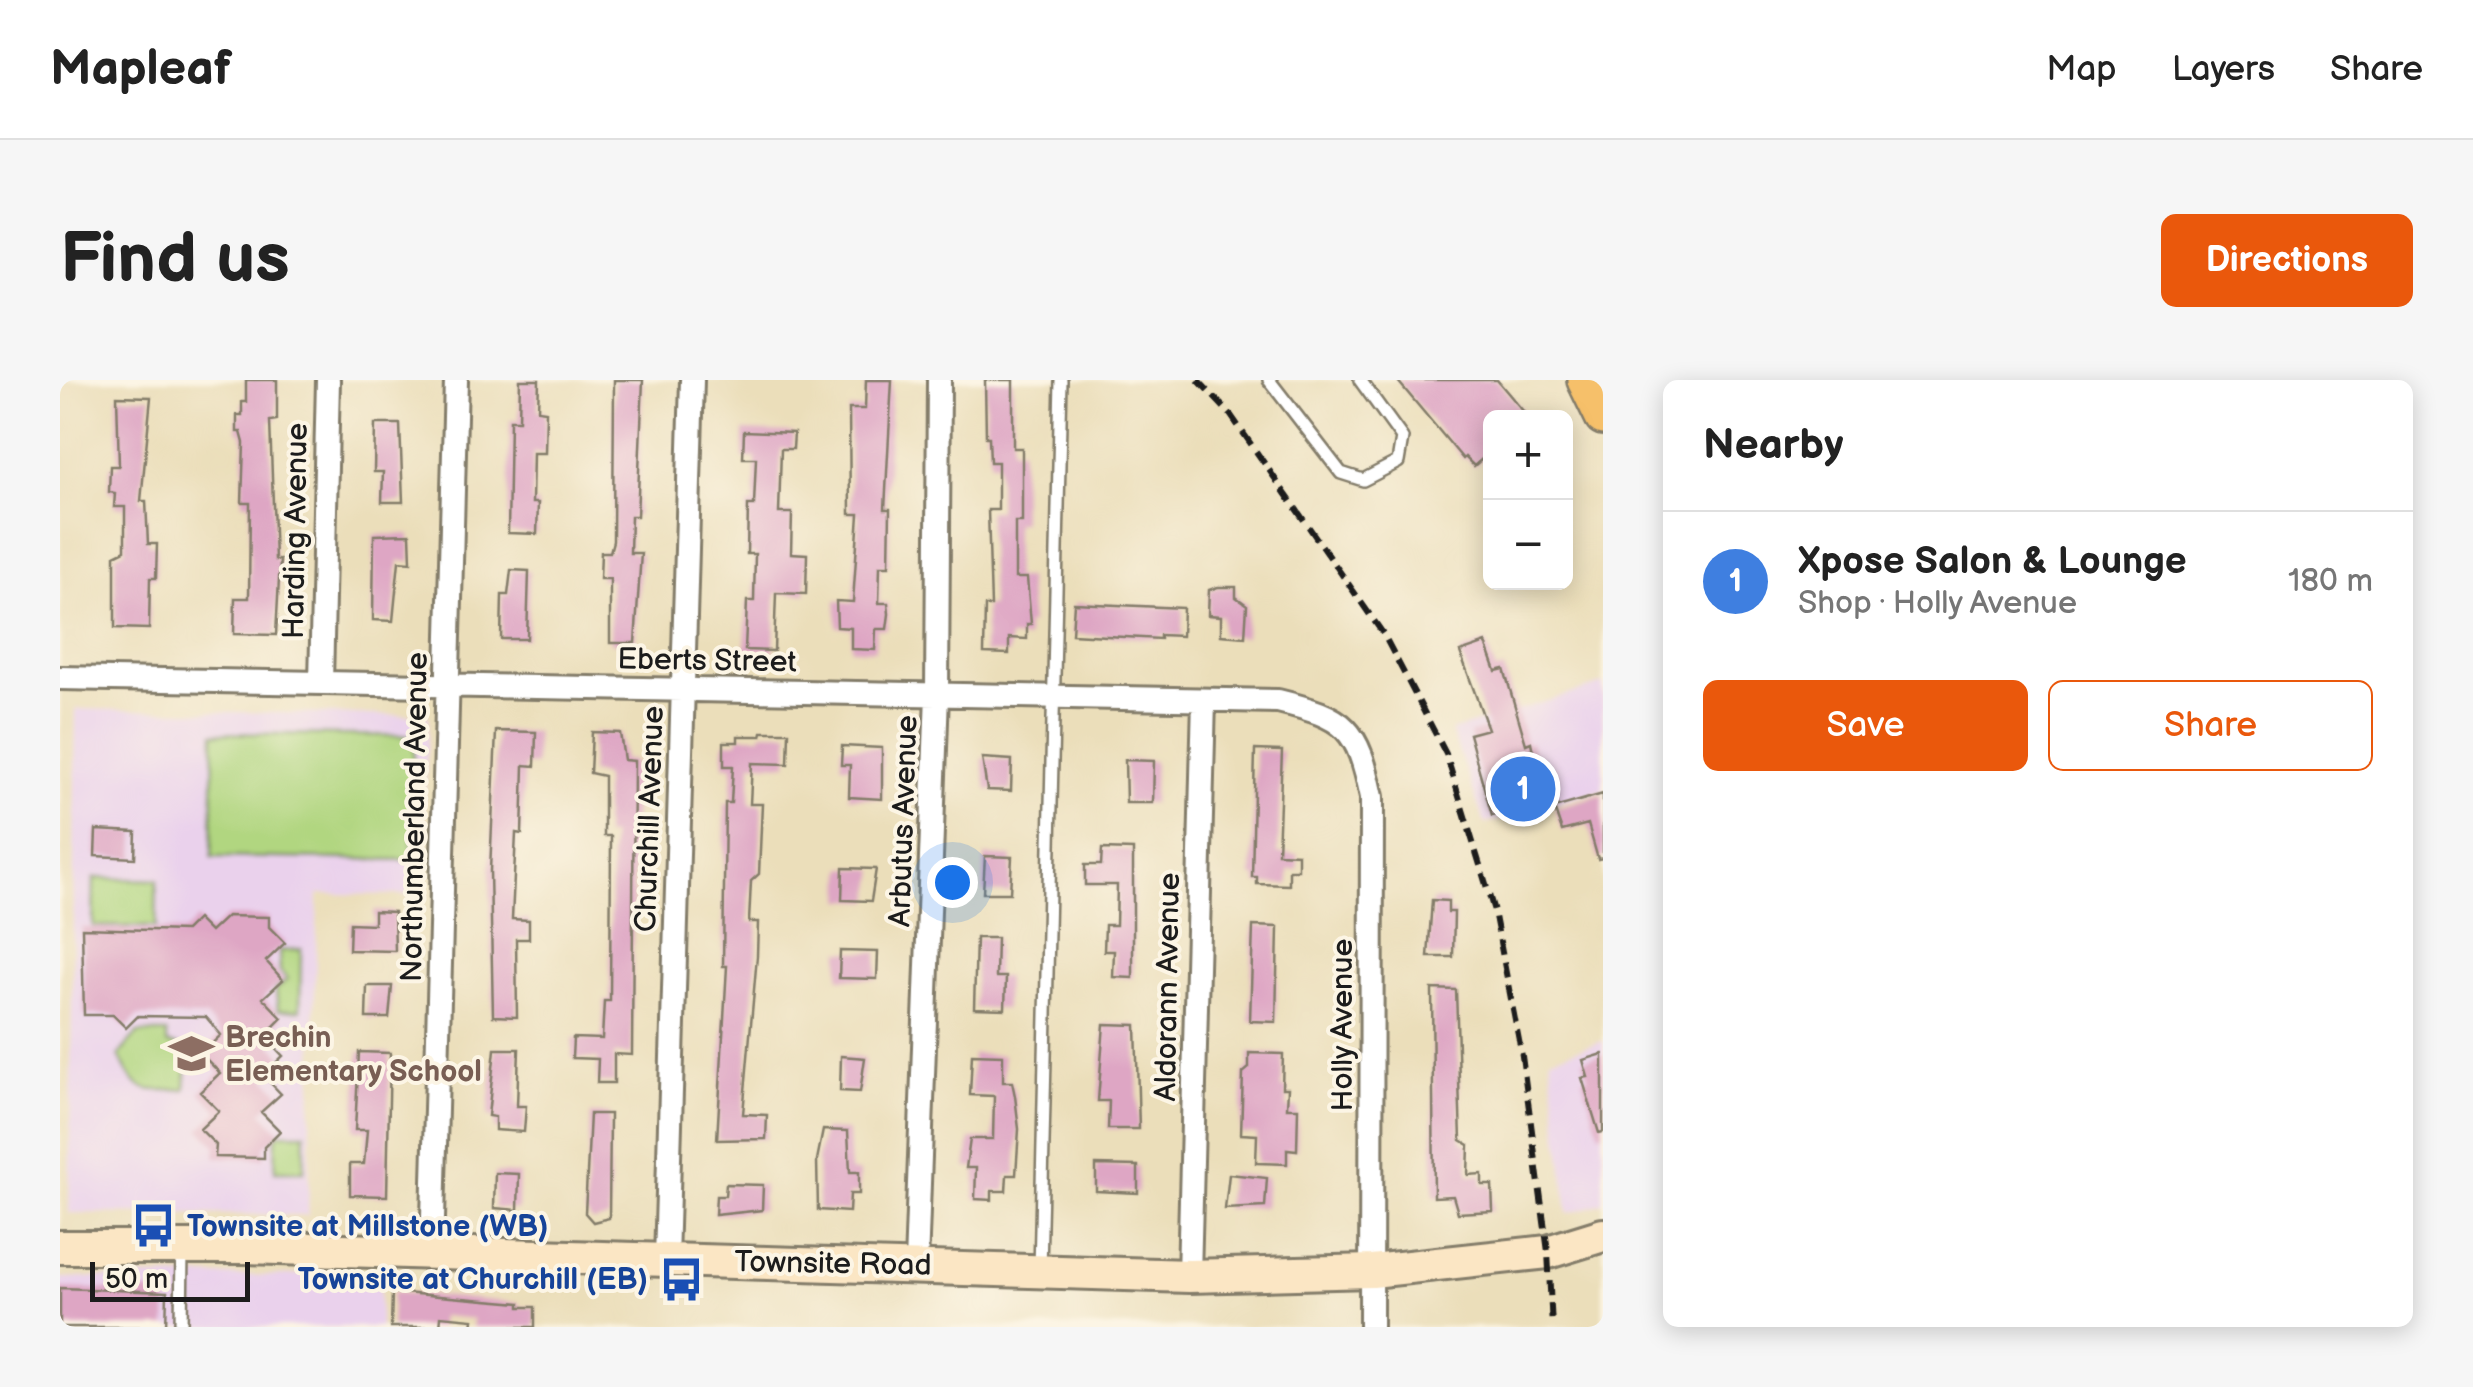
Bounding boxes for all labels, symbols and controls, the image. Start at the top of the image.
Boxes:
text: Mapleaf [50,41,232,98]
text: Map [2046,48,2117,91]
text: Layers [2172,48,2275,91]
text: Share [2330,48,2423,91]
button: Directions [2161,214,2413,307]
text: Find us [60,218,290,302]
map controls [1483,410,1573,590]
button: + [1483,410,1573,500]
text: Nearby [1703,420,1843,471]
street label: Harding Avenue [276,423,316,640]
button: − [1483,500,1573,590]
text: Xpose Salon & Lounge [1798,539,2187,584]
text: 1 [1729,562,1742,601]
text: 180 m [2288,562,2373,601]
text: Shop · Holly Avenue [1798,584,2077,623]
street label: Eberts Street [617,641,797,681]
street label: Northumberland Avenue [394,652,436,982]
button: Save [1703,680,2028,771]
button: Share [2048,680,2373,771]
street label: Churchill Avenue [628,705,672,933]
street label: Arbutus Avenue [882,715,926,928]
pin: 1 [1490,752,1556,826]
your location [927,857,978,908]
street label: Aldorann Avenue [1148,872,1188,1102]
street label: Holly Avenue [1325,939,1361,1111]
place label: Brechin Elementary School [225,1020,482,1090]
school or university icon: Brechin Elementary School [168,1030,216,1078]
bus stop icon: Townsite at Millstone (WB) [130,1202,178,1250]
place label: Townsite at Millstone (WB) [187,1209,548,1245]
street label: Townsite Road [734,1244,932,1284]
bus stop icon: Townsite at Churchill (EB) [657,1255,705,1303]
scale bar [90,1257,250,1301]
place label: Townsite at Churchill (EB) [298,1262,648,1298]
text: 50 m [105,1263,168,1296]

